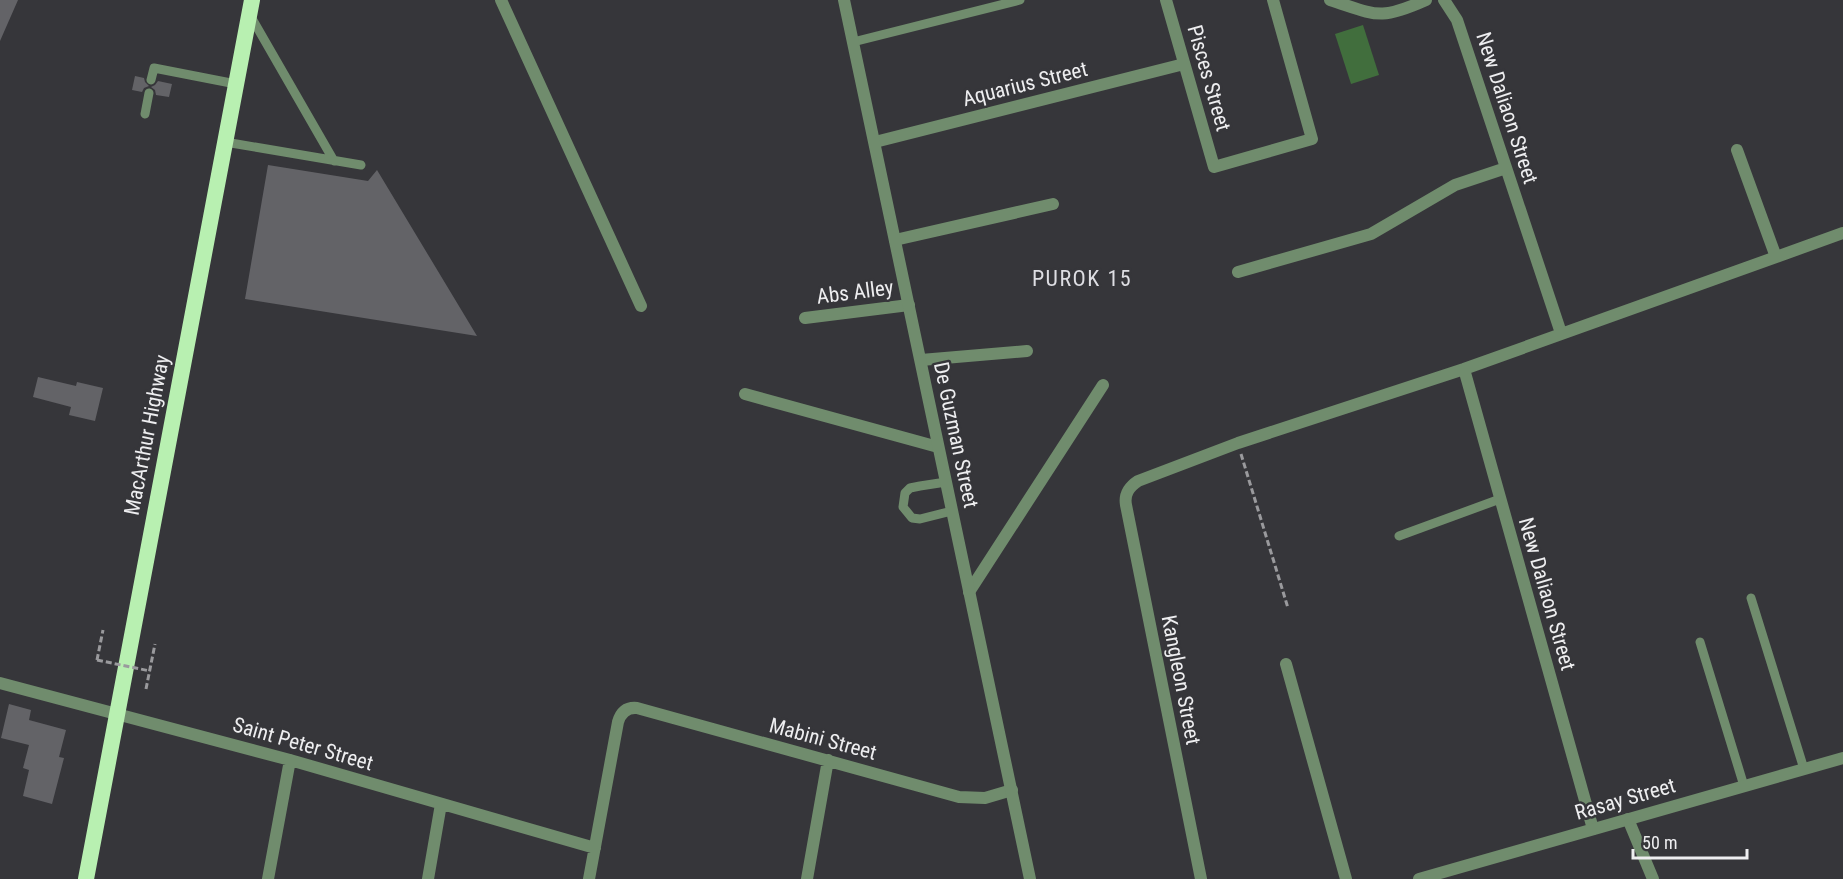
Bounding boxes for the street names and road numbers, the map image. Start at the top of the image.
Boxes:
street label: Pisces Street [1182,22,1236,134]
street label: New Daliaon Street [1471,29,1543,187]
street label: Aquarius Street [960,57,1090,111]
street label: Abs Alley [815,275,895,309]
street label: MacArthur Highway [120,352,174,517]
street label: De Guzman Street [929,360,983,510]
street label: New Daliaon Street [1514,515,1580,673]
street label: Kangleon Street [1157,613,1205,747]
street label: Saint Peter Street [230,713,376,775]
street label: Mabini Street [767,713,879,765]
street label: Rasay Street [1572,773,1678,825]

